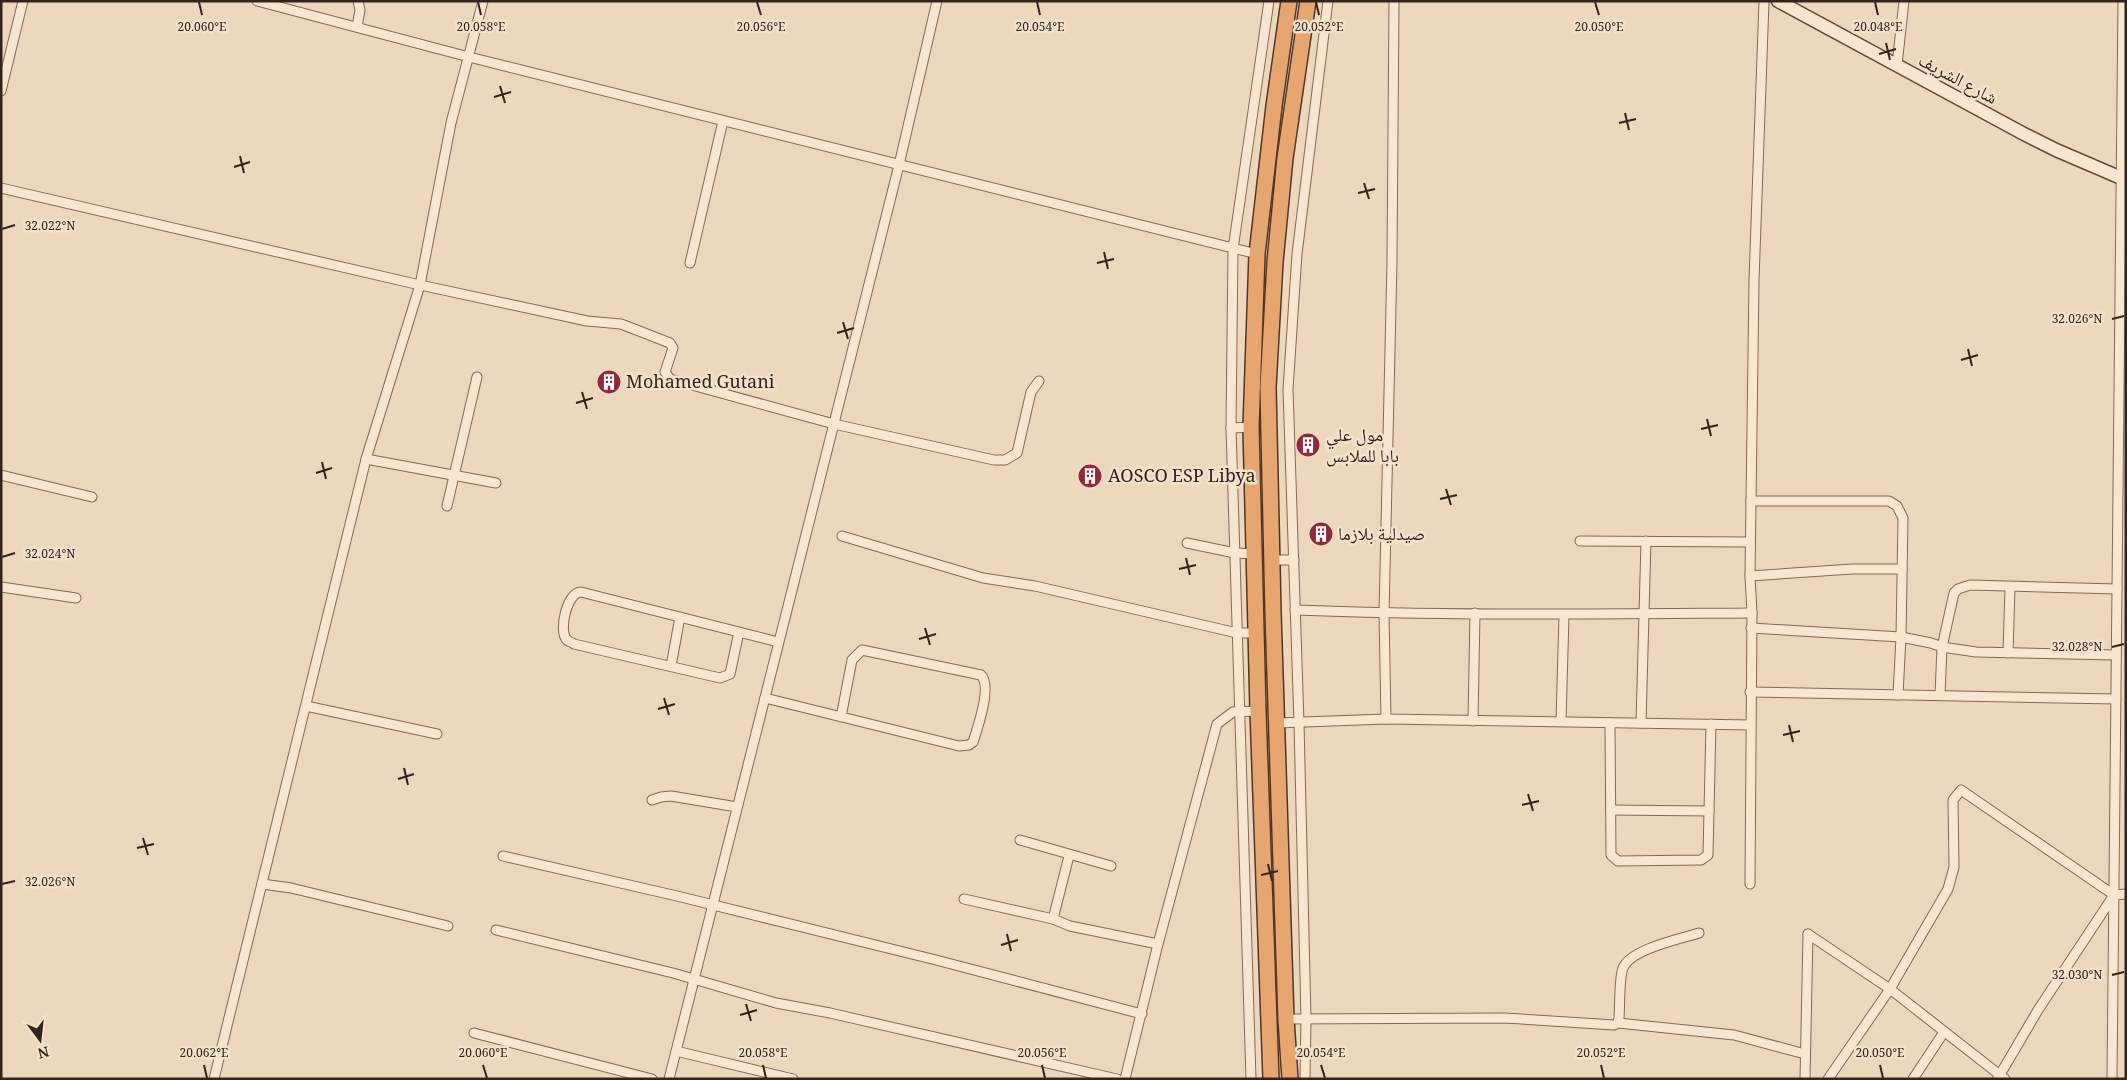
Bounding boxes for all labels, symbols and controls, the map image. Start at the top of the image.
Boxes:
text: 20.060°E [177,18,227,39]
text: 20.058°E [456,18,506,39]
text: 20.056°E [736,18,786,39]
text: 20.054°E [1015,18,1065,39]
text: 20.052°E [1294,18,1344,39]
text: 20.050°E [1574,18,1624,39]
text: 20.048°E [1853,18,1903,39]
street label: شارع الشريف [1912,47,2002,114]
text: 32.022°N [25,217,75,238]
text: 32.026°N [2052,310,2102,331]
building icon: Mohamed Gutani [596,369,622,395]
place label: Mohamed Gutani [626,369,775,399]
place label: مول علي بابا للملابس [1326,422,1399,473]
building icon: مول علي بابا للملابس [1295,432,1321,458]
building icon: AOSCO ESP Libya [1077,463,1103,489]
place label: AOSCO ESP Libya [1108,463,1256,493]
building icon: صيدلية بلازما [1308,521,1334,547]
place label: صيدلية بلازما [1338,521,1425,551]
text: 32.024°N [25,545,75,566]
text: 32.028°N [2052,638,2102,659]
text: 32.026°N [25,873,75,894]
text: 32.030°N [2052,966,2102,987]
north arrow [15,1015,65,1065]
text: N [34,1038,51,1064]
text: 20.062°E [179,1044,229,1065]
text: 20.060°E [458,1044,508,1065]
text: 20.058°E [738,1044,788,1065]
text: 20.056°E [1017,1044,1067,1065]
text: 20.054°E [1296,1044,1346,1065]
text: 20.052°E [1576,1044,1626,1065]
text: 20.050°E [1855,1044,1905,1065]

